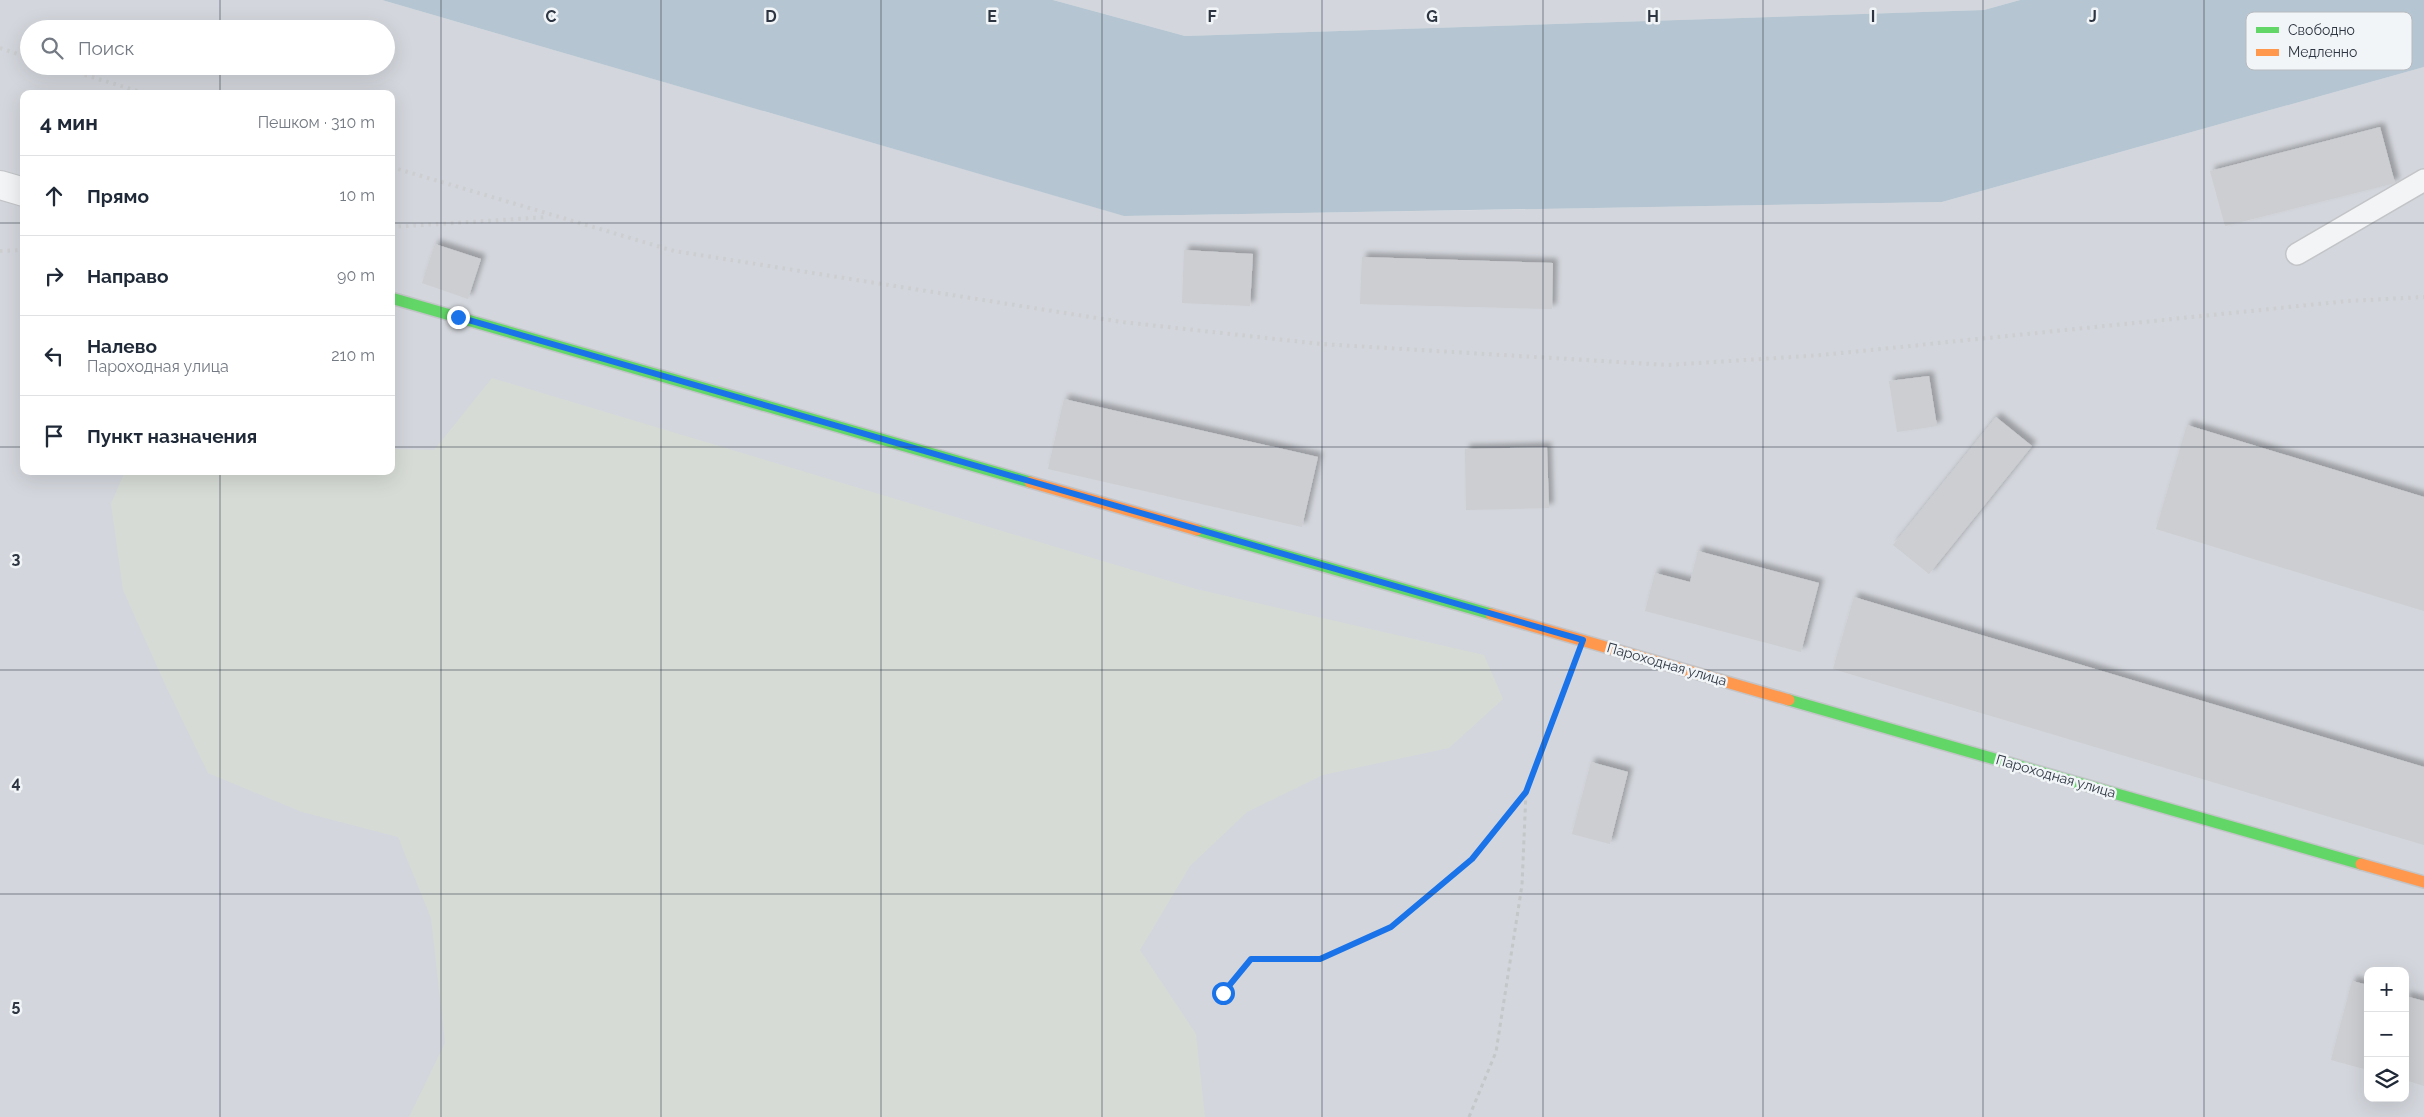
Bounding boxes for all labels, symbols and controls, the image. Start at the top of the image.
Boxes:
text: C [546,7,557,26]
text: D [765,7,777,26]
text: E [987,7,997,26]
text: F [1207,7,1217,26]
text: G [1426,7,1438,26]
text: H [1647,7,1659,26]
text: I [1871,7,1875,26]
text: J [2089,7,2097,26]
legend [2246,12,2412,70]
search box [20,20,395,75]
text: Свободно [2288,22,2355,38]
icon: search [38,34,66,62]
text: Поиск [78,37,134,59]
text: Медленно [2288,44,2357,60]
text: 4 мин [40,110,98,135]
text: Пешком · 310 m [258,113,375,132]
icon: ahead [40,182,68,210]
text: Прямо [87,185,149,207]
text: 10 m [340,186,375,205]
icon: right [40,262,68,290]
text: Направо [87,265,168,287]
text: 90 m [337,266,375,285]
route end [447,306,470,329]
text: Налево [87,335,157,357]
icon: left [40,342,68,370]
text: 210 m [331,346,375,365]
text: Пароходная улица [87,357,229,376]
icon: arrive [40,422,68,450]
text: Пункт назначения [87,425,257,447]
text: 3 [12,549,21,568]
street label: Пароходная улица [1605,639,1729,689]
street label: Пароходная улица [1994,751,2118,801]
text: 4 [11,773,21,792]
map controls [2364,967,2409,1102]
button: + [2364,967,2409,1012]
route start [1212,982,1235,1005]
text: 5 [12,996,21,1015]
button: − [2364,1012,2409,1057]
button: layers [2364,1057,2409,1102]

